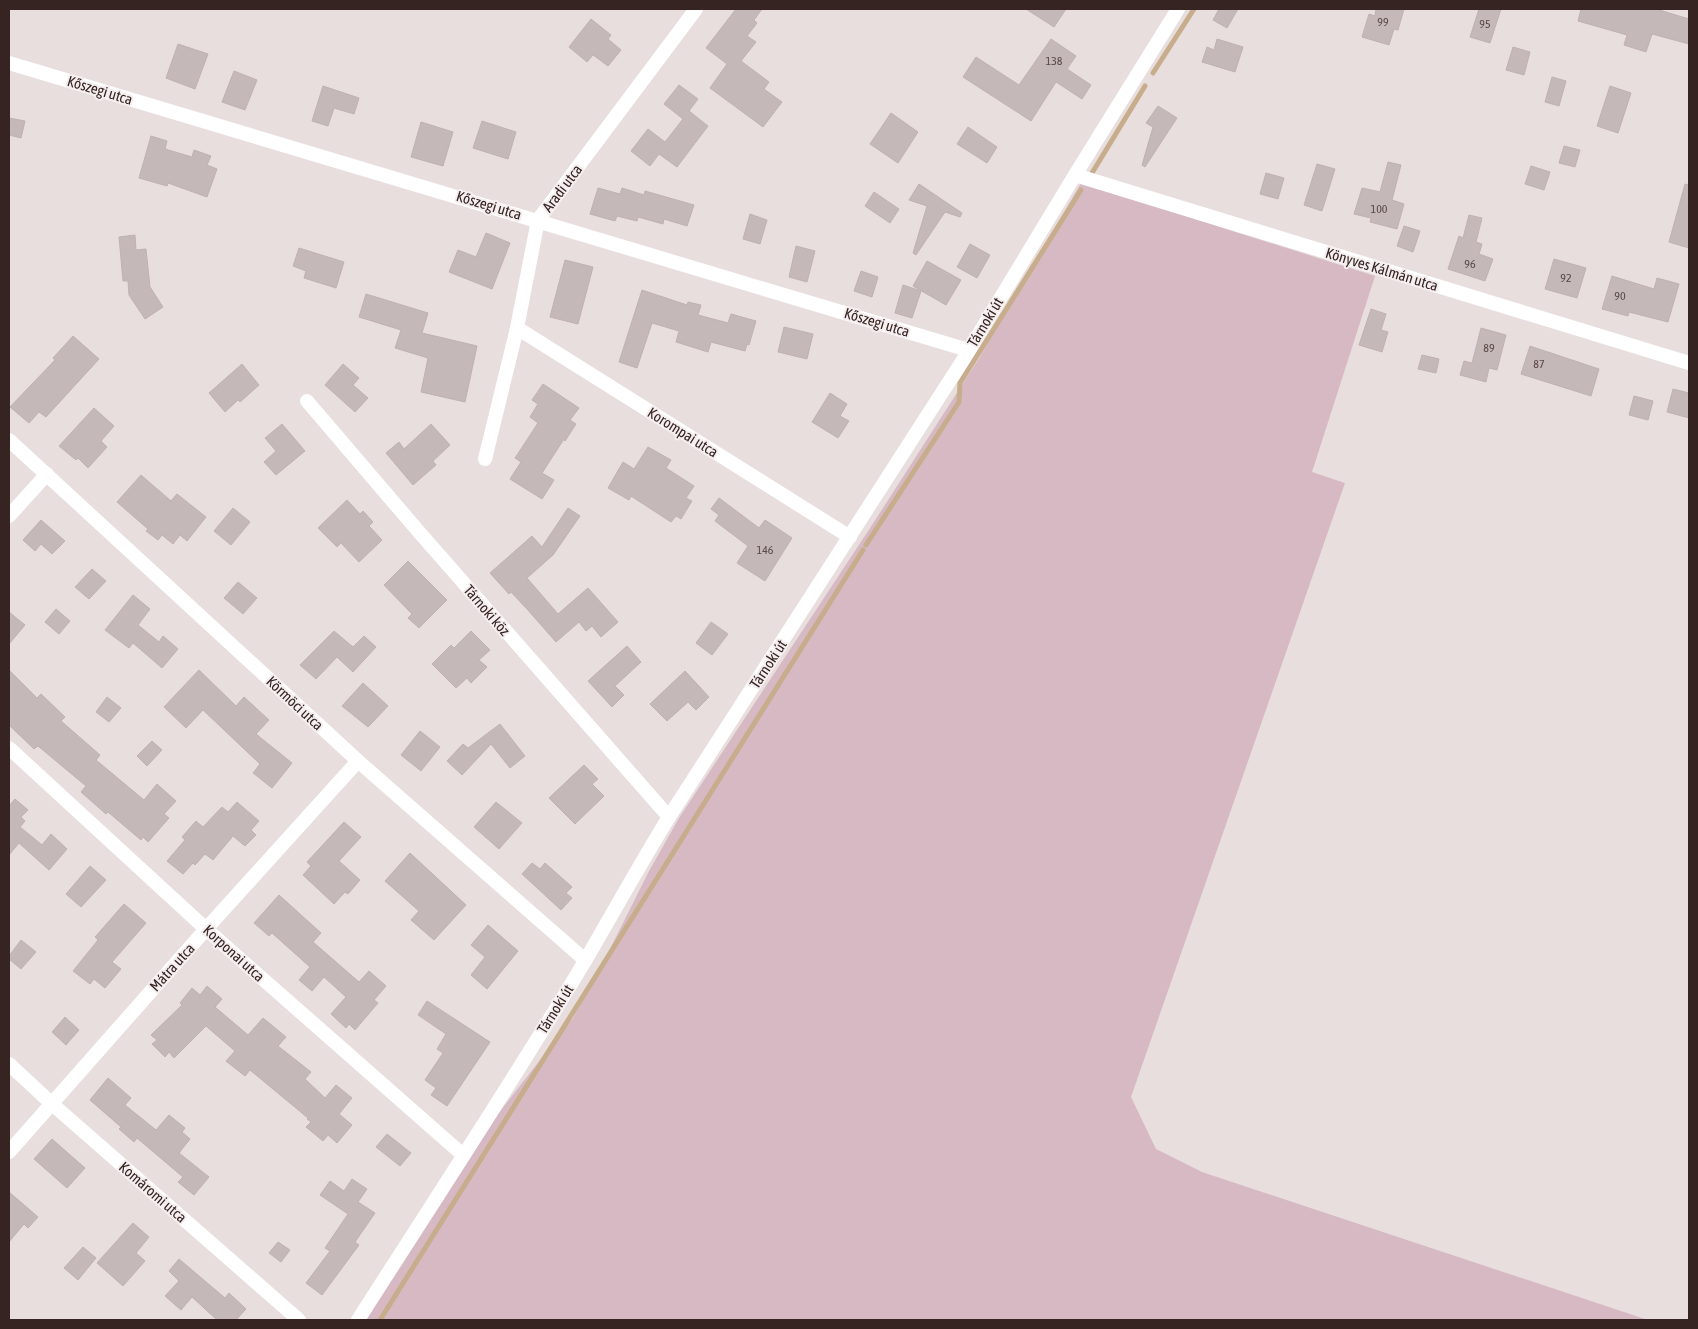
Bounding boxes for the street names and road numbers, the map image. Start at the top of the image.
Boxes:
street label: Kőszegi utca [65,72,135,108]
street label: Aradi utca [539,161,585,215]
street label: Kőszegi utca [454,187,524,223]
street label: Könyves Kálmán utca [1324,244,1440,294]
street label: Tárnoki út [964,294,1006,350]
street label: Kőszegi utca [842,304,912,340]
street label: Korompai utca [645,404,721,460]
street label: Tárnoki köz [460,581,514,639]
street label: Tárnoki út [746,637,790,691]
street label: Körmöci utca [263,672,327,734]
street label: Korponai utca [200,921,268,985]
street label: Mátra utca [146,940,198,994]
street label: Tárnoki út [533,981,577,1037]
street label: Komáromi utca [116,1158,190,1226]

